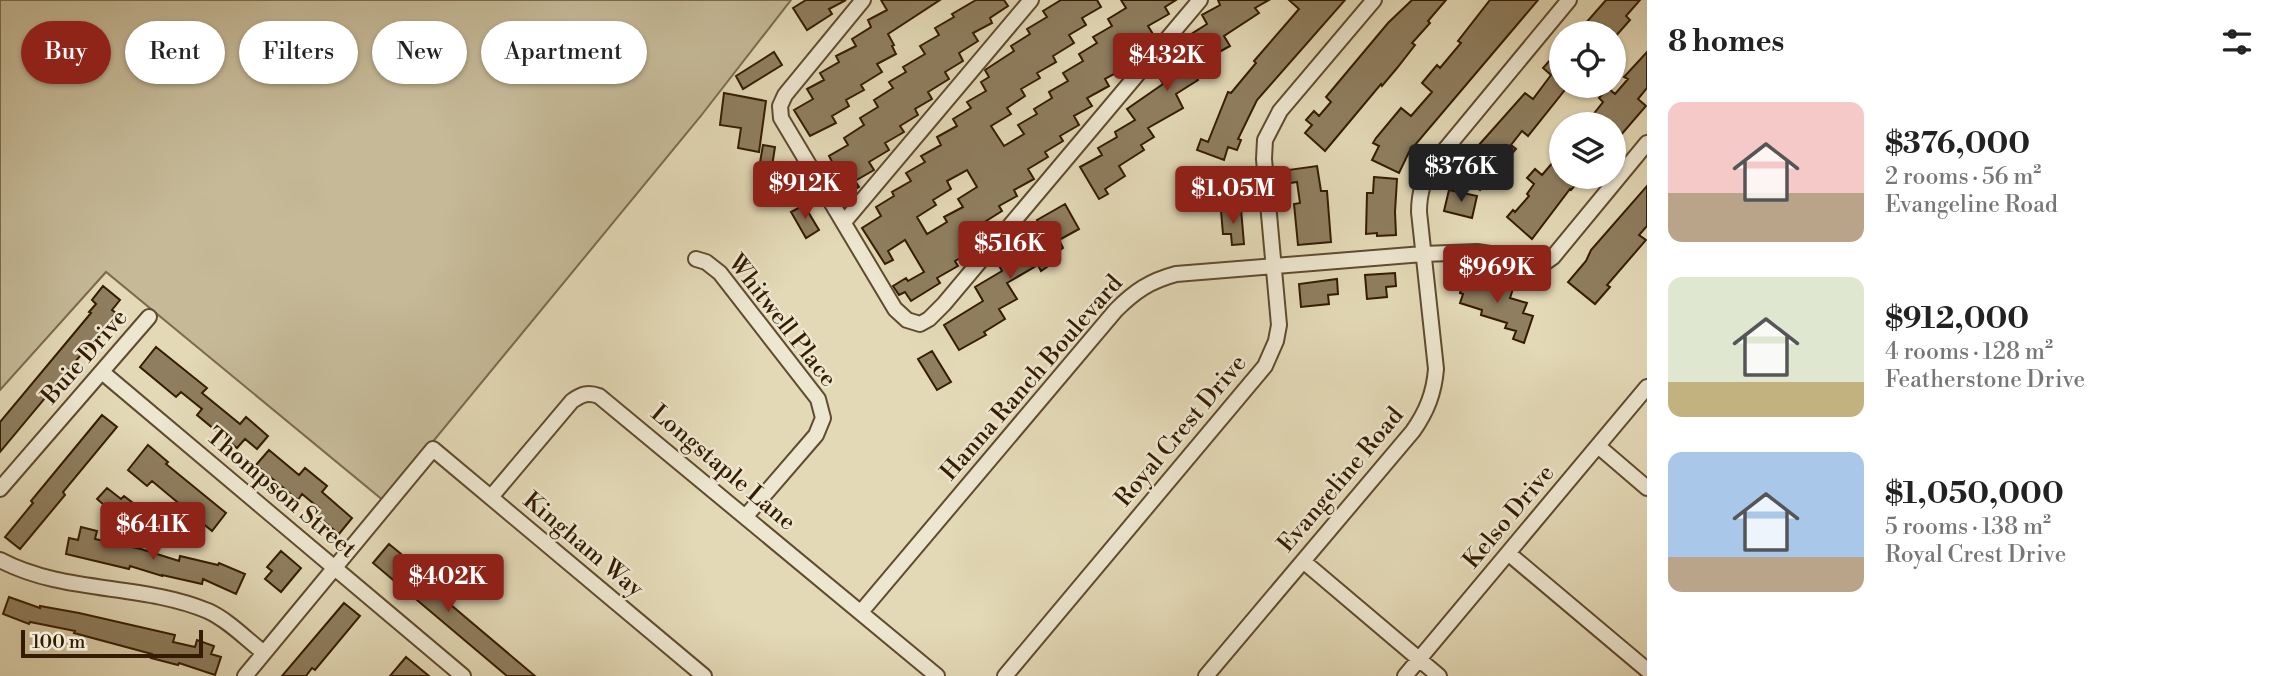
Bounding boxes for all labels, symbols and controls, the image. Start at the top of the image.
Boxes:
chip: Buy [21,21,111,84]
chip: Rent [125,21,225,84]
chip: Filters [239,21,358,84]
chip: New [372,21,467,84]
chip: Apartment [481,21,647,84]
map controls [1549,21,1626,189]
button: locate [1549,21,1626,98]
text: 8 homes [1668,23,1784,61]
icon: filters [2218,23,2256,61]
pin: $432K [1118,34,1216,93]
text: $432K [1129,42,1205,70]
button: layers [1549,112,1626,189]
text: $376,000 [1885,125,2030,163]
icon: home [1724,130,1808,214]
pin: $376K [1412,144,1510,204]
text: $376K [1425,153,1497,181]
pin: $912K [756,162,854,221]
text: 2 rooms · 56 m² [1885,163,2041,191]
pin: $1.05M [1176,166,1290,226]
text: $912K [769,170,841,198]
text: $1.05M [1191,175,1275,203]
text: Evangeline Road [1885,191,2058,219]
pin: $516K [961,222,1059,281]
text: $516K [974,230,1046,258]
pin: $969K [1448,246,1546,305]
street label: Whitwell Place [720,248,843,393]
text: $969K [1459,254,1535,282]
street label: Hanna Ranch Boulevard [934,269,1130,487]
text: $912,000 [1885,300,2029,338]
street label: Buie Drive [35,303,135,412]
icon: home [1724,305,1808,389]
text: 4 rooms · 128 m² [1885,338,2053,366]
street label: Royal Crest Drive [1109,349,1253,513]
text: Featherstone Drive [1885,366,2085,394]
street label: Longstaple Lane [644,399,802,537]
street label: Evangeline Road [1272,401,1411,559]
street label: Thompson Street [200,421,363,565]
street label: Kelso Drive [1457,459,1561,575]
text: $1,050,000 [1885,475,2064,513]
icon: home [1724,480,1808,564]
street label: Kingham Way [517,486,650,604]
pin: $641K [104,503,202,562]
text: $641K [116,511,190,539]
text: 5 rooms · 138 m² [1885,513,2051,541]
text: Royal Crest Drive [1885,541,2066,569]
pin: $402K [399,554,497,614]
text: $402K [409,563,487,591]
scale bar [21,627,203,659]
text: 100 m [32,630,85,654]

